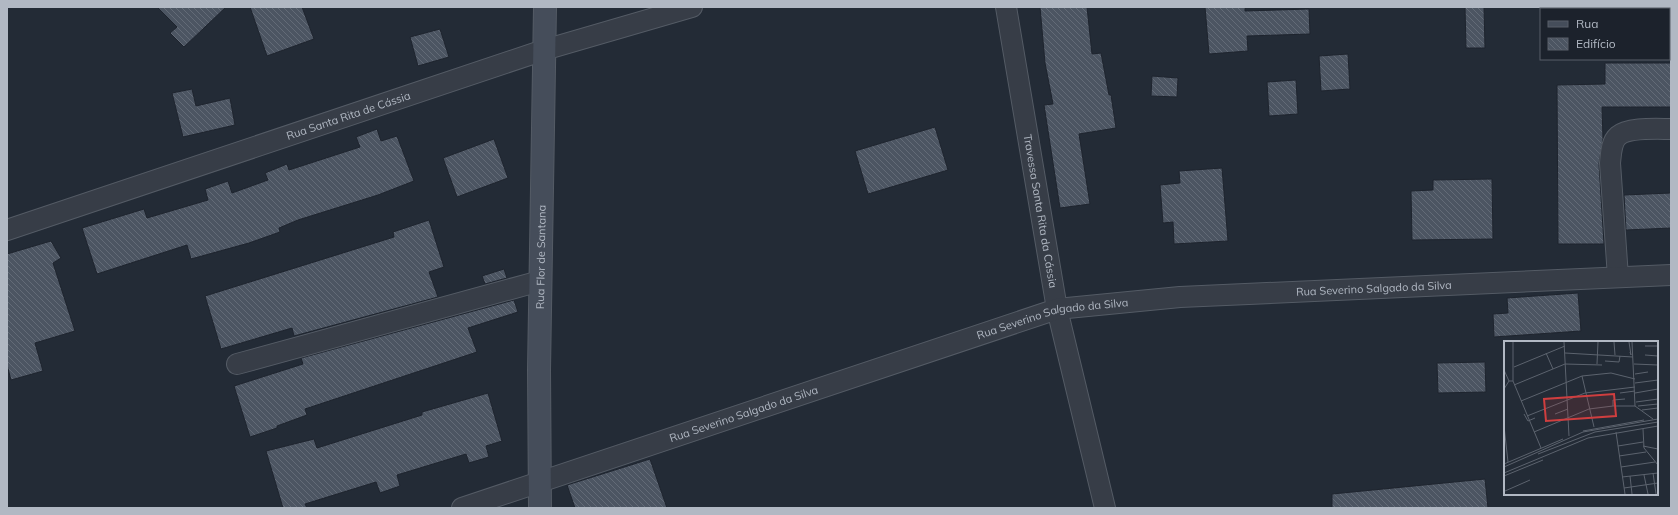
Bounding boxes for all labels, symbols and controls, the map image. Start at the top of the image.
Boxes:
legend [1540,8,1670,60]
text: Rua [1576,16,1598,31]
text: Edifício [1576,36,1616,51]
street label: Rua Santa Rita de Cássia [284,88,412,143]
street label: Travessa Santa Rita da Cássia [1021,133,1060,289]
street label: Rua Flor de Santana [533,205,549,309]
street label: Rua Severino Salgado da Silva [1296,278,1452,299]
street label: Rua Severino Salgado da Silva [975,295,1129,342]
inset map [1504,341,1658,495]
street label: Rua Severino Salgado da Silva [668,382,820,445]

